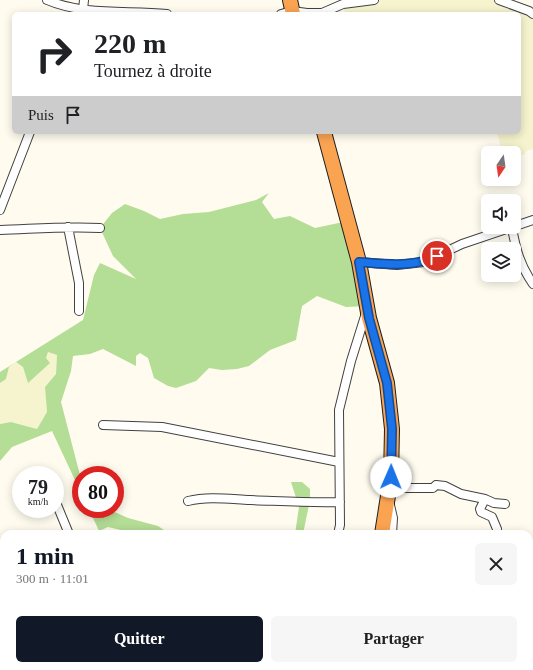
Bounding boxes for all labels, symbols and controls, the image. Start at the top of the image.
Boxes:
icon: right [28,28,80,80]
text: 220 m [94,28,166,59]
text: Tournez à droite [94,61,212,81]
icon: arrive [62,104,84,126]
text: Puis [28,107,54,123]
north arrow [481,146,521,186]
map controls [481,146,521,282]
button: sound [481,194,521,234]
pin [420,239,454,273]
button: layers [481,242,521,282]
icon: arrive [426,245,448,267]
position arrow [370,456,412,498]
speed limit sign: 80 [72,466,124,518]
text: 79 [28,476,48,498]
text: km/h [28,496,48,507]
text: 1 min [16,543,74,569]
button: close [475,543,517,585]
text: 300 m · 11:01 [16,571,89,586]
button: Quitter [16,616,263,662]
button: Partager [271,616,517,662]

